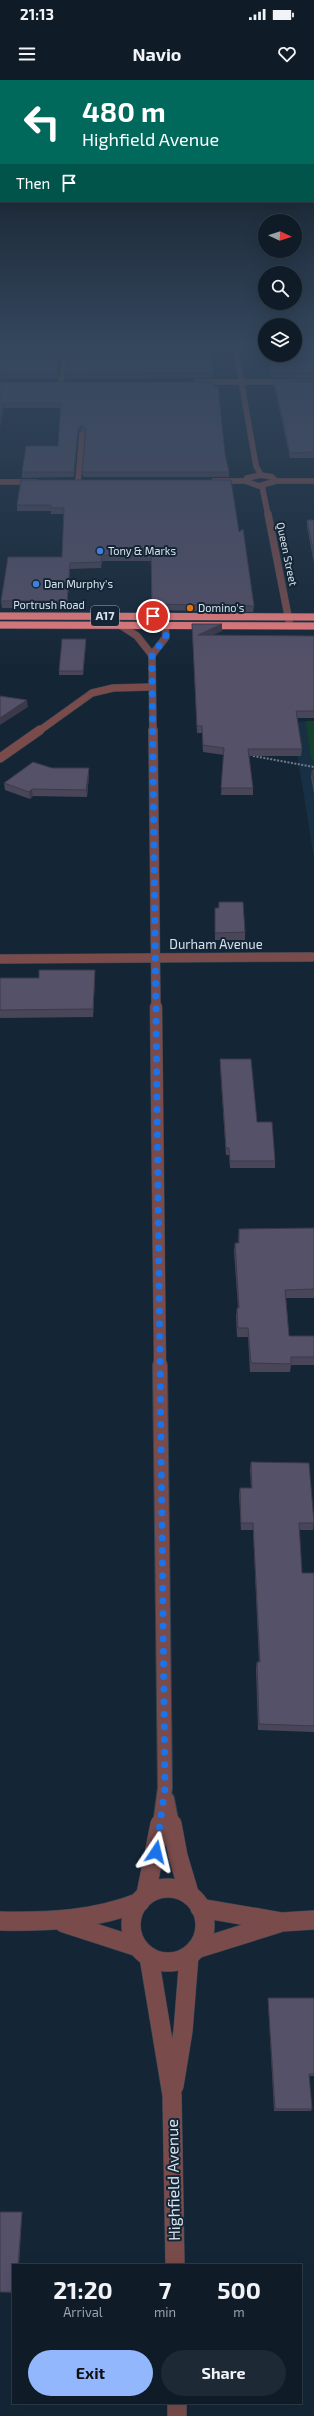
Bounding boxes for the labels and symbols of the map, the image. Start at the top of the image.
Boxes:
north arrow [258,214,302,258]
street label: Queen Street [273,521,301,587]
place label: Tony & Marks [108,544,176,557]
marker: Tony & Marks [95,546,105,556]
place label: Dan Murphy's [44,577,113,590]
marker: Dan Murphy's [31,579,41,589]
street label: Portrush Road [13,598,85,611]
pin [136,599,170,633]
place label: Domino's [198,601,245,614]
marker: Domino's [185,603,195,613]
road number: A17 [91,606,119,626]
street label: Durham Avenue [169,936,263,952]
position arrow [135,1831,177,1873]
street label: Highfield Avenue [162,2119,183,2241]

